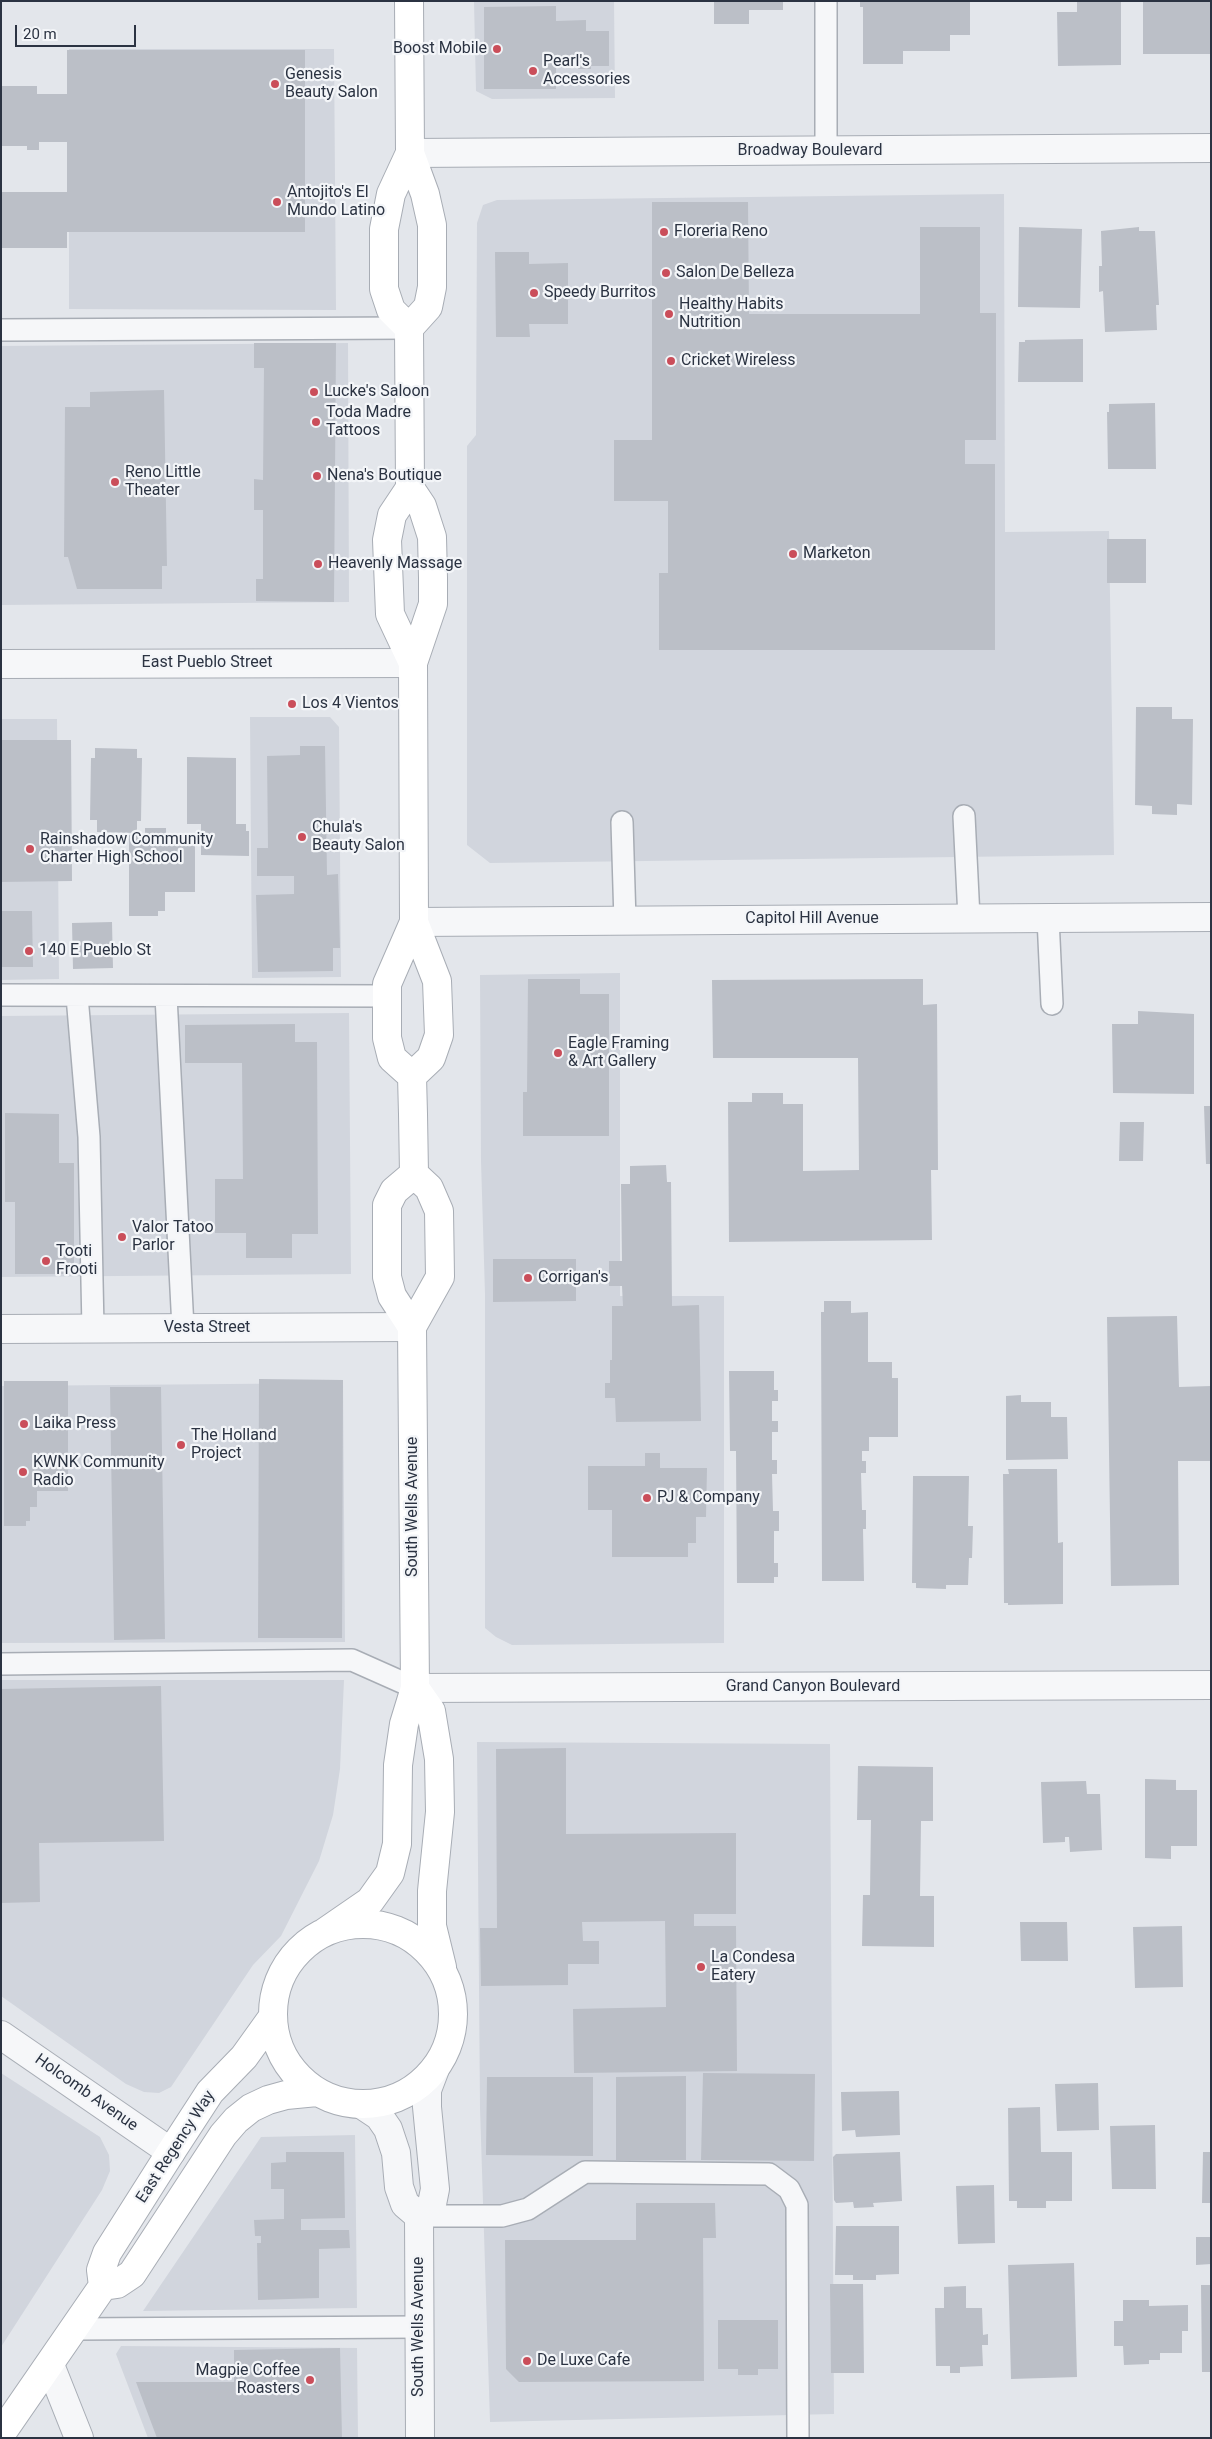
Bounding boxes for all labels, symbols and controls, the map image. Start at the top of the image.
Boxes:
scale bar [18,15,139,47]
text: 20 m [23,25,57,43]
place label: Boost Mobile [393,39,487,59]
marker: Boost Mobile [491,43,503,55]
place label: Pearl's Accessories [543,52,630,90]
place label: Genesis Beauty Salon [285,65,378,103]
marker: Pearl's Accessories [527,65,539,77]
marker: Genesis Beauty Salon [269,78,281,90]
street label: Broadway Boulevard [737,141,883,161]
place label: Antojito's El Mundo Latino [287,183,385,221]
marker: Antojito's El Mundo Latino [271,196,283,208]
place label: Floreria Reno [674,222,768,242]
marker: Floreria Reno [658,226,670,238]
place label: Salon De Belleza [676,263,794,283]
marker: Salon De Belleza [660,267,672,279]
place label: Speedy Burritos [544,283,656,303]
marker: Speedy Burritos [528,287,540,299]
place label: Healthy Habits Nutrition [679,295,784,333]
marker: Healthy Habits Nutrition [663,308,675,320]
place label: Cricket Wireless [681,351,795,371]
marker: Cricket Wireless [665,355,677,367]
place label: Lucke's Saloon [324,382,429,402]
marker: Lucke's Saloon [308,386,320,398]
place label: Toda Madre Tattoos [326,403,411,441]
marker: Toda Madre Tattoos [310,416,322,428]
place label: Reno Little Theater [125,463,201,501]
place label: Nena's Boutique [327,466,442,486]
marker: Nena's Boutique [311,470,323,482]
marker: Reno Little Theater [109,476,121,488]
place label: Marketon [803,544,871,564]
marker: Marketon [787,548,799,560]
place label: Heavenly Massage [328,554,462,574]
marker: Heavenly Massage [312,558,324,570]
street label: East Pueblo Street [142,653,272,673]
place label: Los 4 Vientos [302,694,399,714]
marker: Los 4 Vientos [286,698,298,710]
place label: Chula's Beauty Salon [312,818,405,856]
place label: Rainshadow Community Charter High School [40,830,213,868]
marker: Chula's Beauty Salon [296,831,308,843]
marker: Rainshadow Community Charter High School [24,843,36,855]
street label: Capitol Hill Avenue [745,909,879,929]
place label: 140 E Pueblo St [39,941,151,961]
marker: 140 E Pueblo St [23,945,35,957]
place label: Eagle Framing & Art Gallery [568,1034,669,1072]
marker: Eagle Framing & Art Gallery [552,1047,564,1059]
place label: Valor Tatoo Parlor [132,1218,214,1256]
marker: Valor Tatoo Parlor [116,1231,128,1243]
place label: Tooti Frooti [56,1242,97,1280]
marker: Tooti Frooti [40,1255,52,1267]
place label: Corrigan's [538,1268,608,1288]
marker: Corrigan's [522,1272,534,1284]
street label: Vesta Street [164,1318,250,1338]
place label: Laika Press [34,1414,116,1434]
marker: Laika Press [18,1418,30,1430]
place label: The Holland Project [191,1426,277,1464]
street label: South Wells Avenue [403,1437,423,1577]
marker: The Holland Project [175,1439,187,1451]
place label: KWNK Community Radio [33,1453,165,1491]
marker: KWNK Community Radio [17,1466,29,1478]
place label: PJ & Company [657,1488,760,1508]
marker: PJ & Company [641,1492,653,1504]
street label: Grand Canyon Boulevard [726,1677,900,1697]
place label: La Condesa Eatery [711,1948,795,1986]
marker: La Condesa Eatery [695,1961,707,1973]
street label: Holcomb Avenue [31,2050,141,2136]
street label: East Regency Way [133,2087,219,2207]
street label: South Wells Avenue [409,2257,429,2397]
place label: De Luxe Cafe [537,2351,630,2371]
marker: De Luxe Cafe [521,2355,533,2367]
place label: Magpie Coffee Roasters [196,2361,300,2399]
marker: Magpie Coffee Roasters [304,2374,316,2386]

